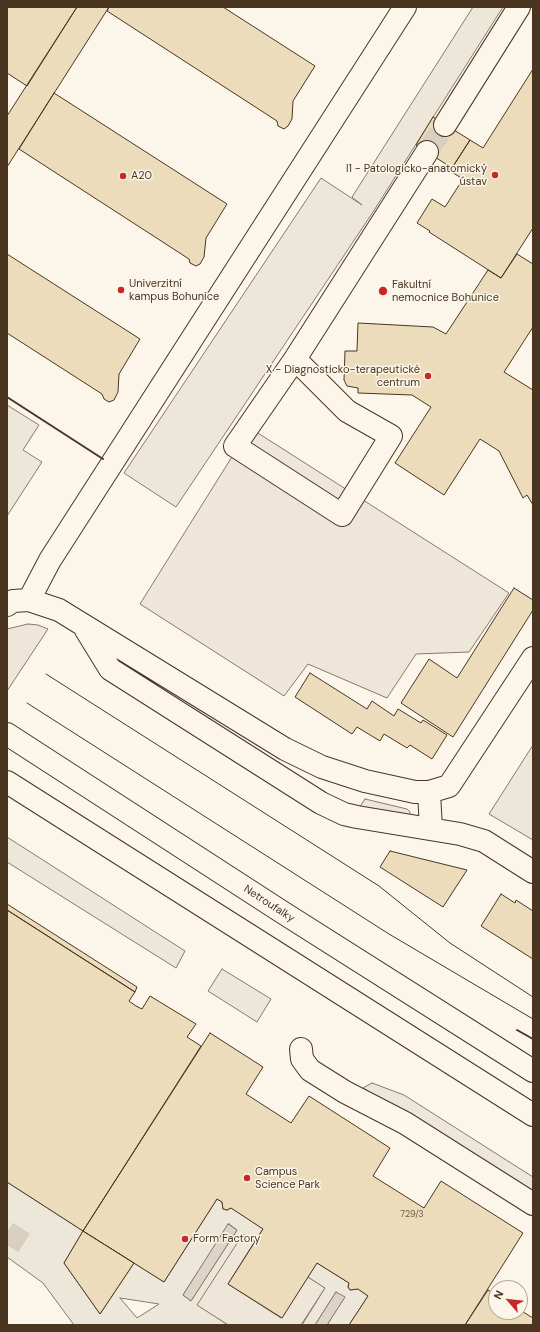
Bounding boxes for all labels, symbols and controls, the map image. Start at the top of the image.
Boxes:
place label: I1 - Patologicko-anatomický ústav [346,162,487,188]
place label: A20 [131,169,152,183]
marker: I1 - Patologicko-anatomický ústav [490,170,500,180]
marker: A20 [118,171,128,181]
place label: Univerzitní kampus Bohunice [129,277,219,303]
place label: Fakultní nemocnice Bohunice [392,278,499,304]
marker: Univerzitní kampus Bohunice [116,285,126,295]
marker: Fakultní nemocnice Bohunice [377,285,389,297]
place label: X - Diagnosticko-terapeutické centrum [266,363,420,389]
marker: X - Diagnosticko-terapeutické centrum [423,371,433,381]
street label: Netroufalky [241,883,297,925]
place label: Campus Science Park [255,1165,320,1191]
marker: Campus Science Park [242,1173,252,1183]
house number: 729/3 [400,1210,424,1220]
place label: Form Factory [193,1232,260,1246]
marker: Form Factory [180,1234,190,1244]
north arrow [488,1280,528,1320]
text: N [490,1288,506,1302]

